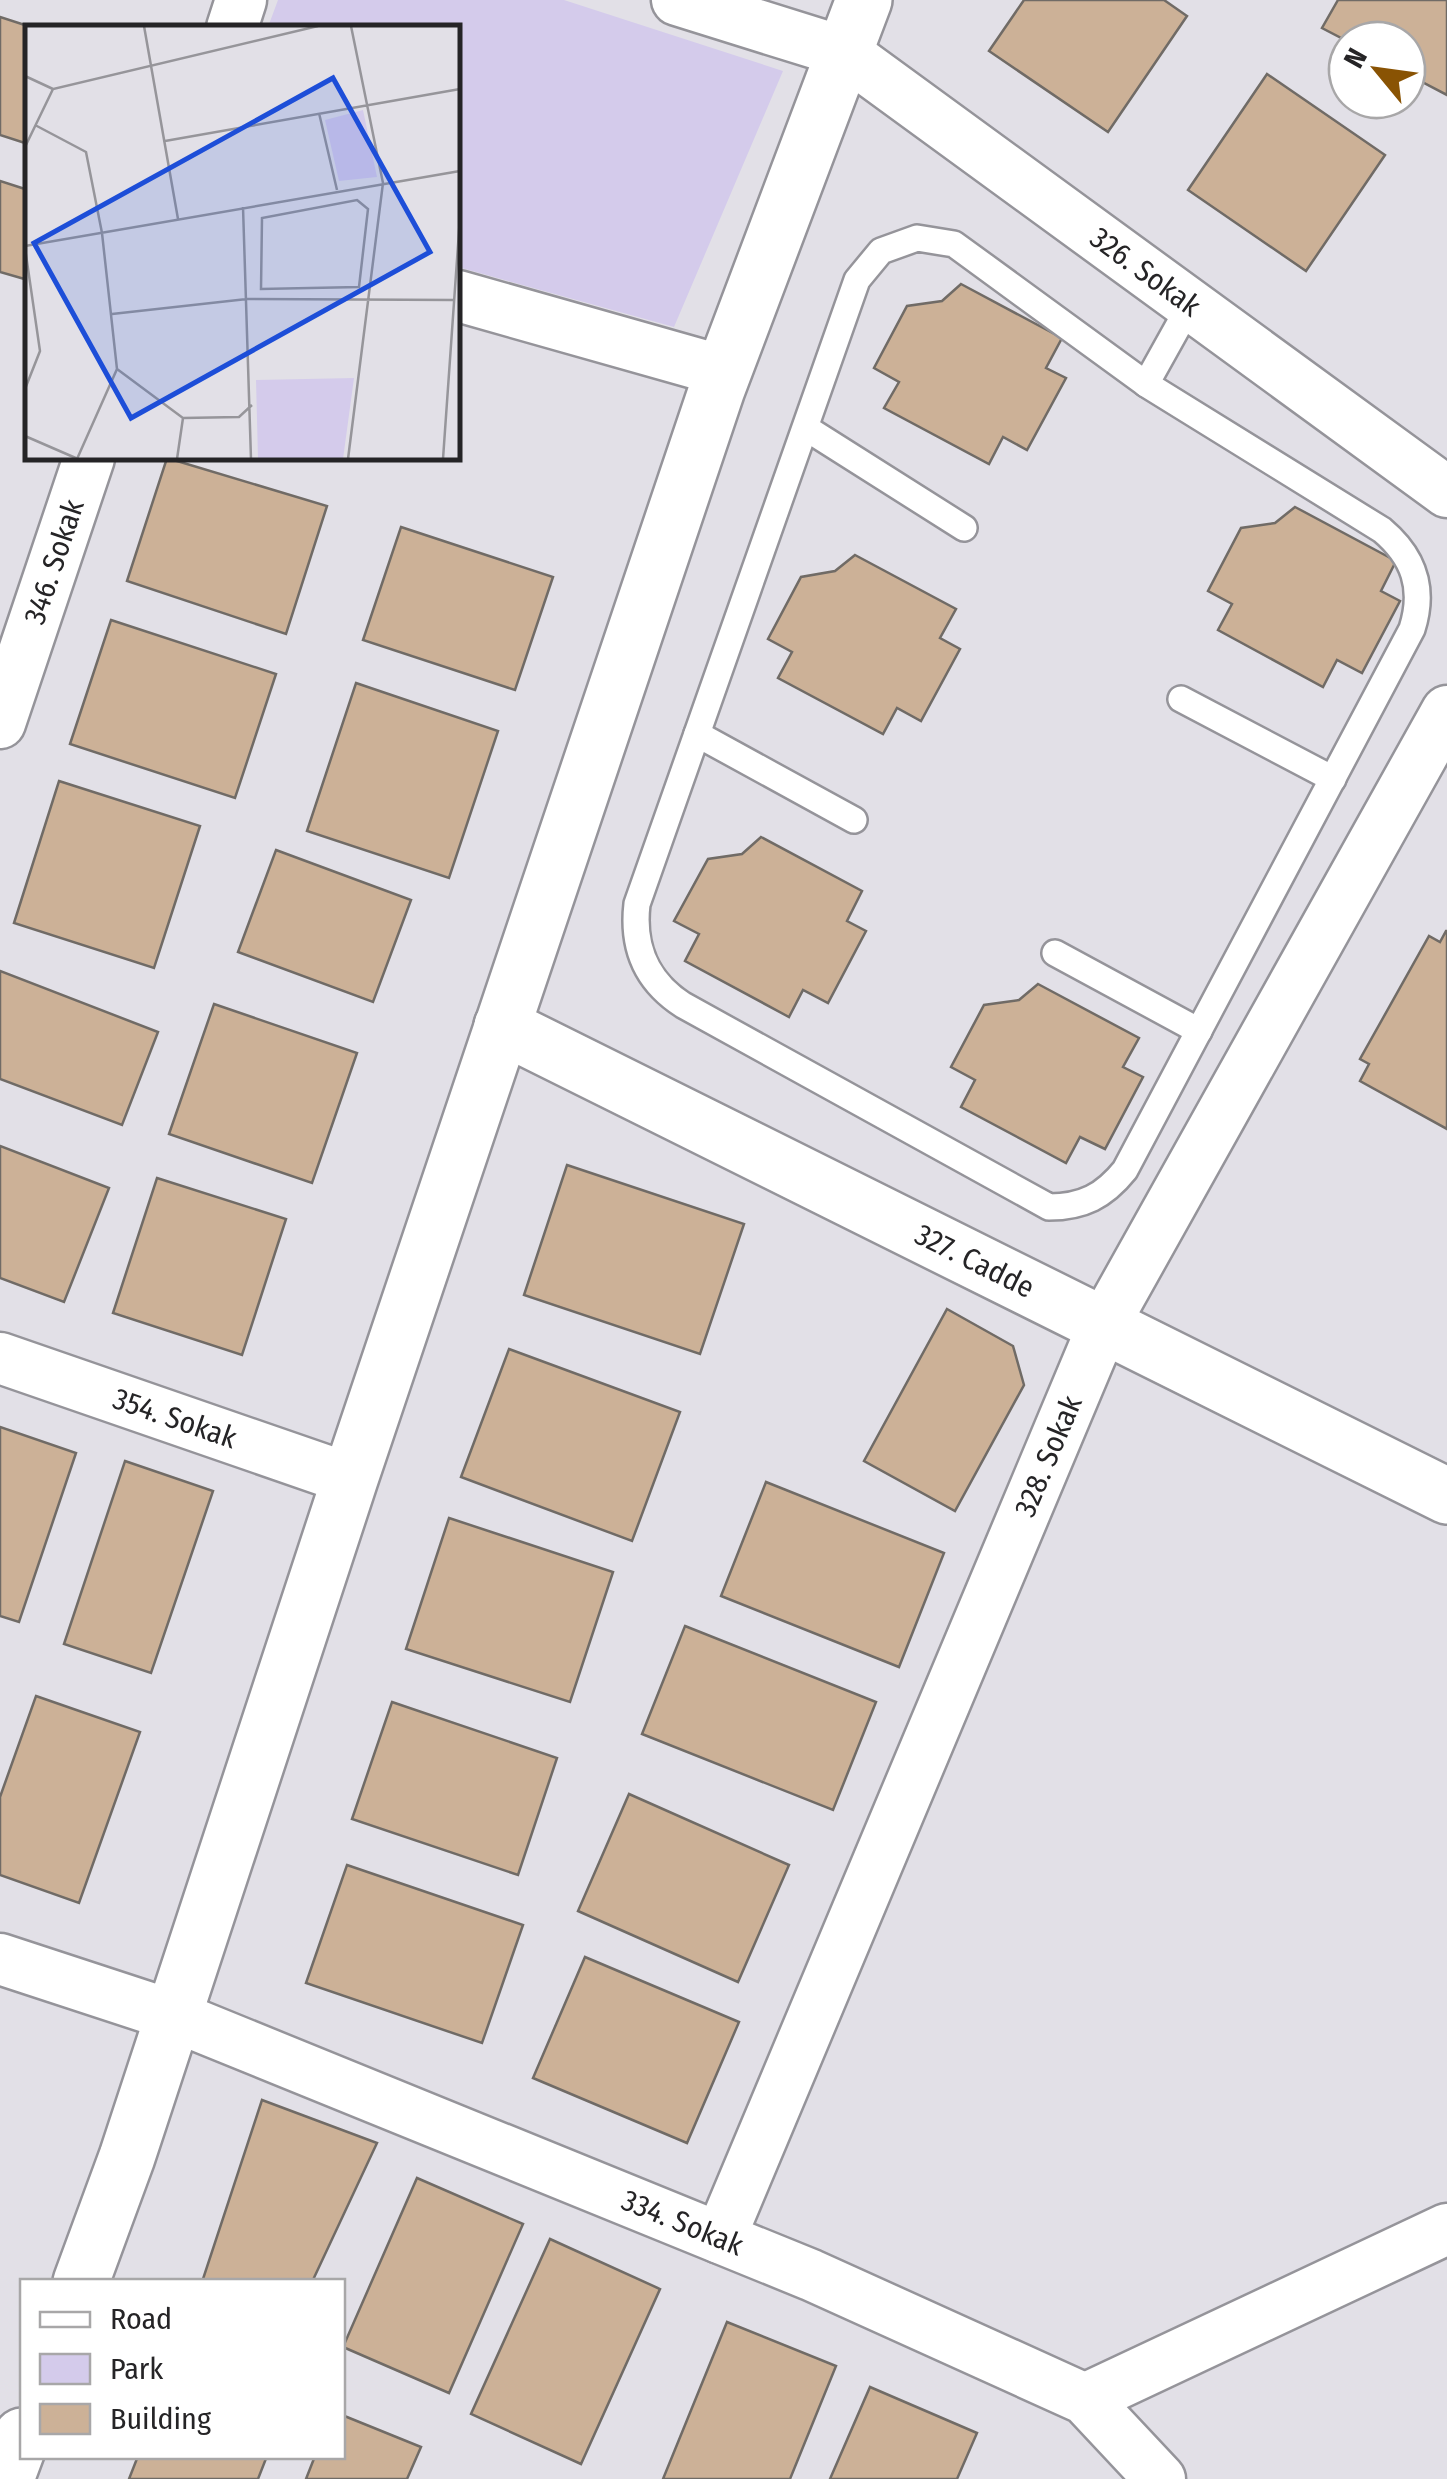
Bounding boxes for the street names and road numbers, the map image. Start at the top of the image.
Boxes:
street label: 326. Sokak [1083,220,1208,324]
street label: 346. Sokak [17,495,92,629]
street label: 327. Cadde [909,1216,1040,1306]
street label: 354. Sokak [108,1380,241,1456]
street label: 328. Sokak [1007,1390,1090,1522]
street label: 334. Sokak [617,2182,748,2263]

